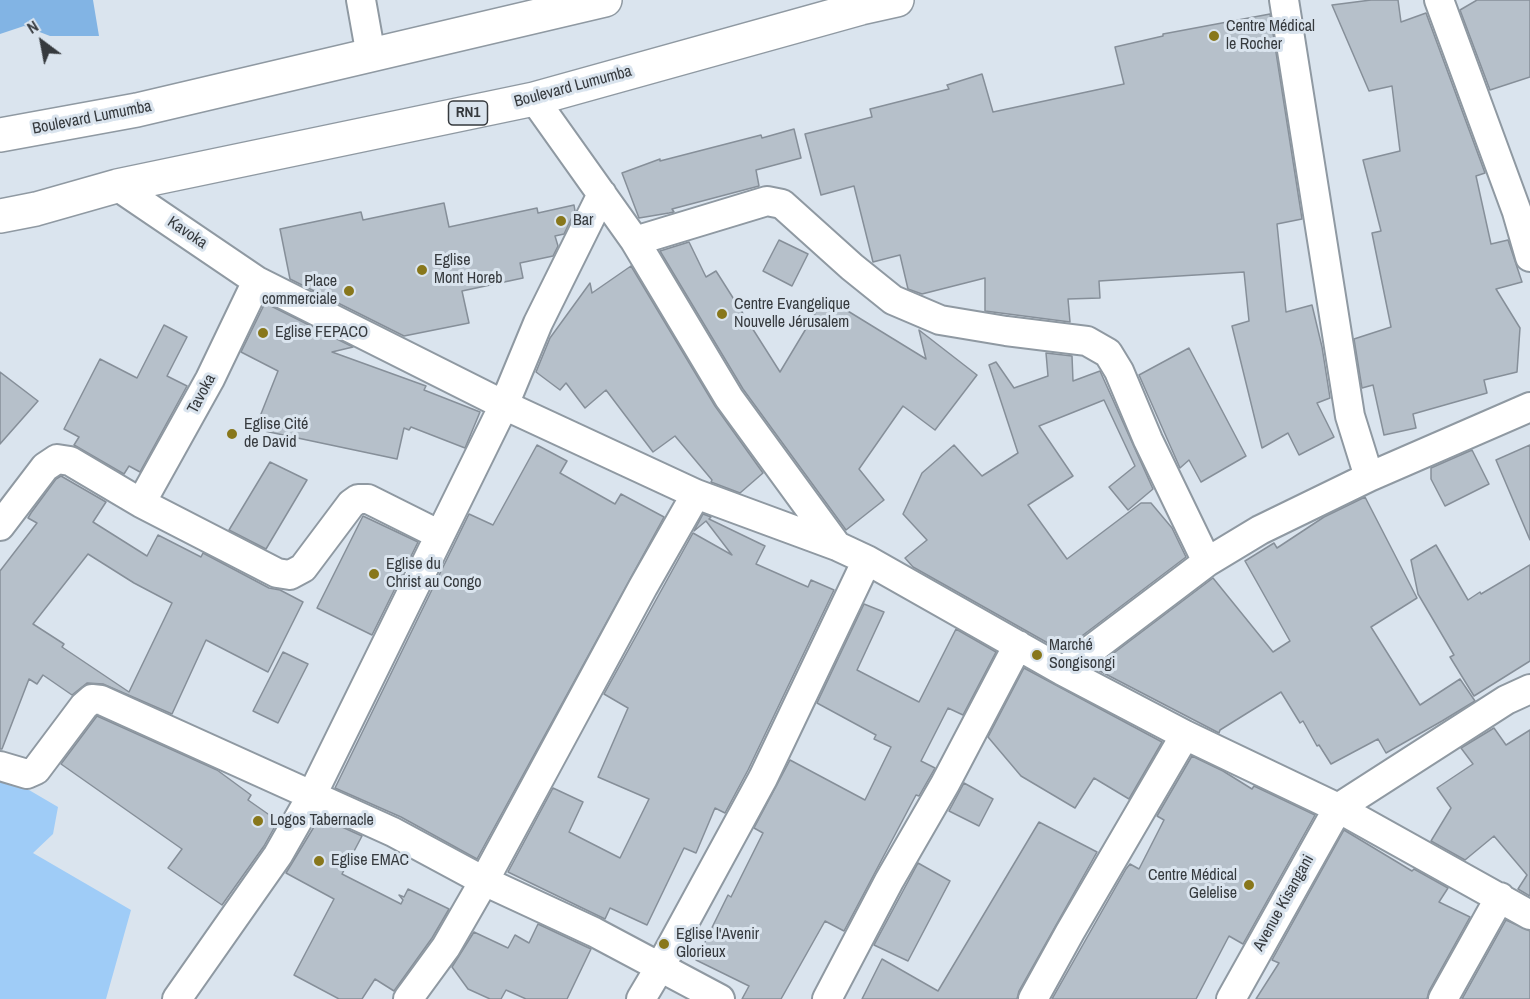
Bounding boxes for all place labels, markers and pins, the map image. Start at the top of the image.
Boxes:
place label: Centre Médical le Rocher [1226,17,1315,55]
marker: Centre Médical le Rocher [1207,29,1221,43]
place label: Bar [573,211,593,231]
marker: Bar [554,214,568,228]
place label: Eglise Mont Horeb [434,251,503,289]
marker: Eglise Mont Horeb [415,263,429,277]
place label: Place commerciale [262,272,337,310]
marker: Place commerciale [342,284,356,298]
place label: Centre Evangelique Nouvelle Jérusalem [734,295,850,333]
marker: Centre Evangelique Nouvelle Jérusalem [715,307,729,321]
place label: Eglise FEPACO [275,323,368,343]
marker: Eglise FEPACO [256,326,270,340]
place label: Eglise Cité de David [244,415,308,453]
marker: Eglise Cité de David [225,427,239,441]
place label: Eglise du Christ au Congo [386,555,482,593]
marker: Eglise du Christ au Congo [367,567,381,581]
place label: Marché Songisongi [1049,636,1115,674]
marker: Marché Songisongi [1030,648,1044,662]
place label: Logos Tabernacle [270,811,374,831]
marker: Logos Tabernacle [251,814,265,828]
place label: Eglise EMAC [331,851,409,871]
marker: Eglise EMAC [312,854,326,868]
place label: Centre Médical Gelelise [1148,866,1237,904]
marker: Centre Médical Gelelise [1242,878,1256,892]
place label: Eglise l'Avenir Glorieux [676,925,759,963]
marker: Eglise l'Avenir Glorieux [657,937,671,951]

